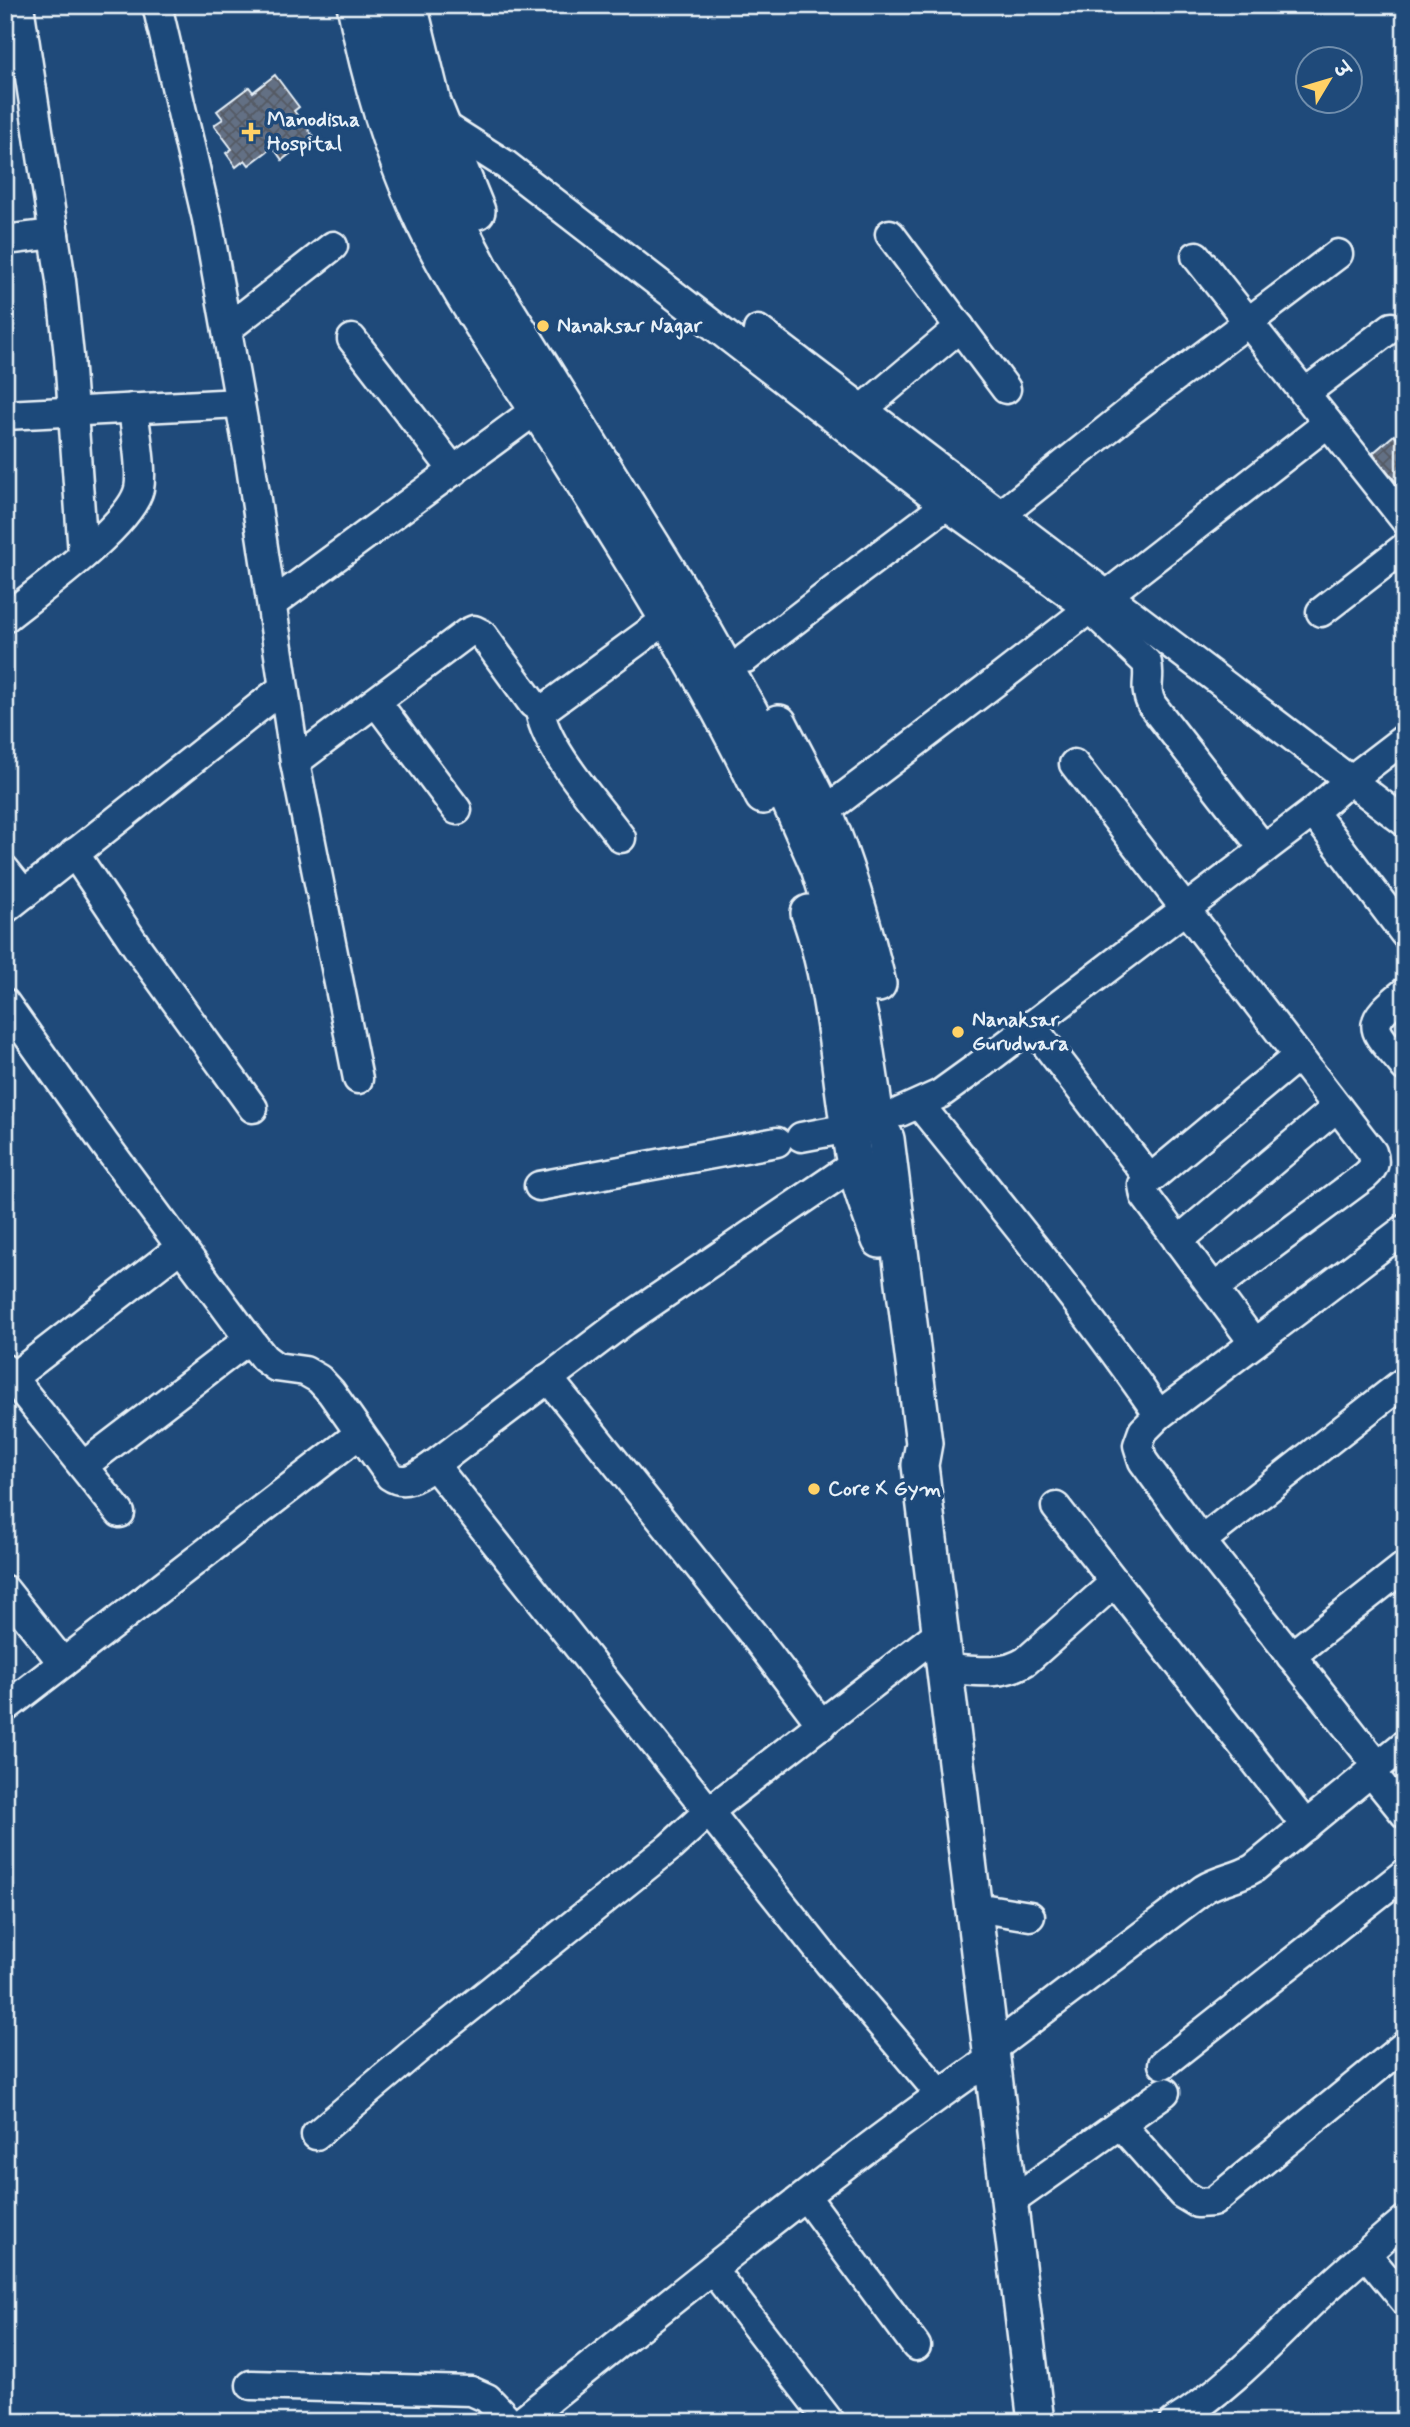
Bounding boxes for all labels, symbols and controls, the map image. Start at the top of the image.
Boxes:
north arrow [1294,46,1364,116]
text: उ [1326,56,1356,85]
place label: Manodisha Hospital [267,106,360,158]
marker: Manodisha Hospital [241,122,261,142]
place label: Nanaksar Nagar [557,312,704,340]
marker: Nanaksar Nagar [535,318,551,334]
place label: Nanaksar Gurudwara [972,1006,1069,1058]
marker: Nanaksar Gurudwara [950,1024,966,1040]
place label: Core X Gym [828,1475,941,1503]
marker: Core X Gym [806,1481,822,1497]

